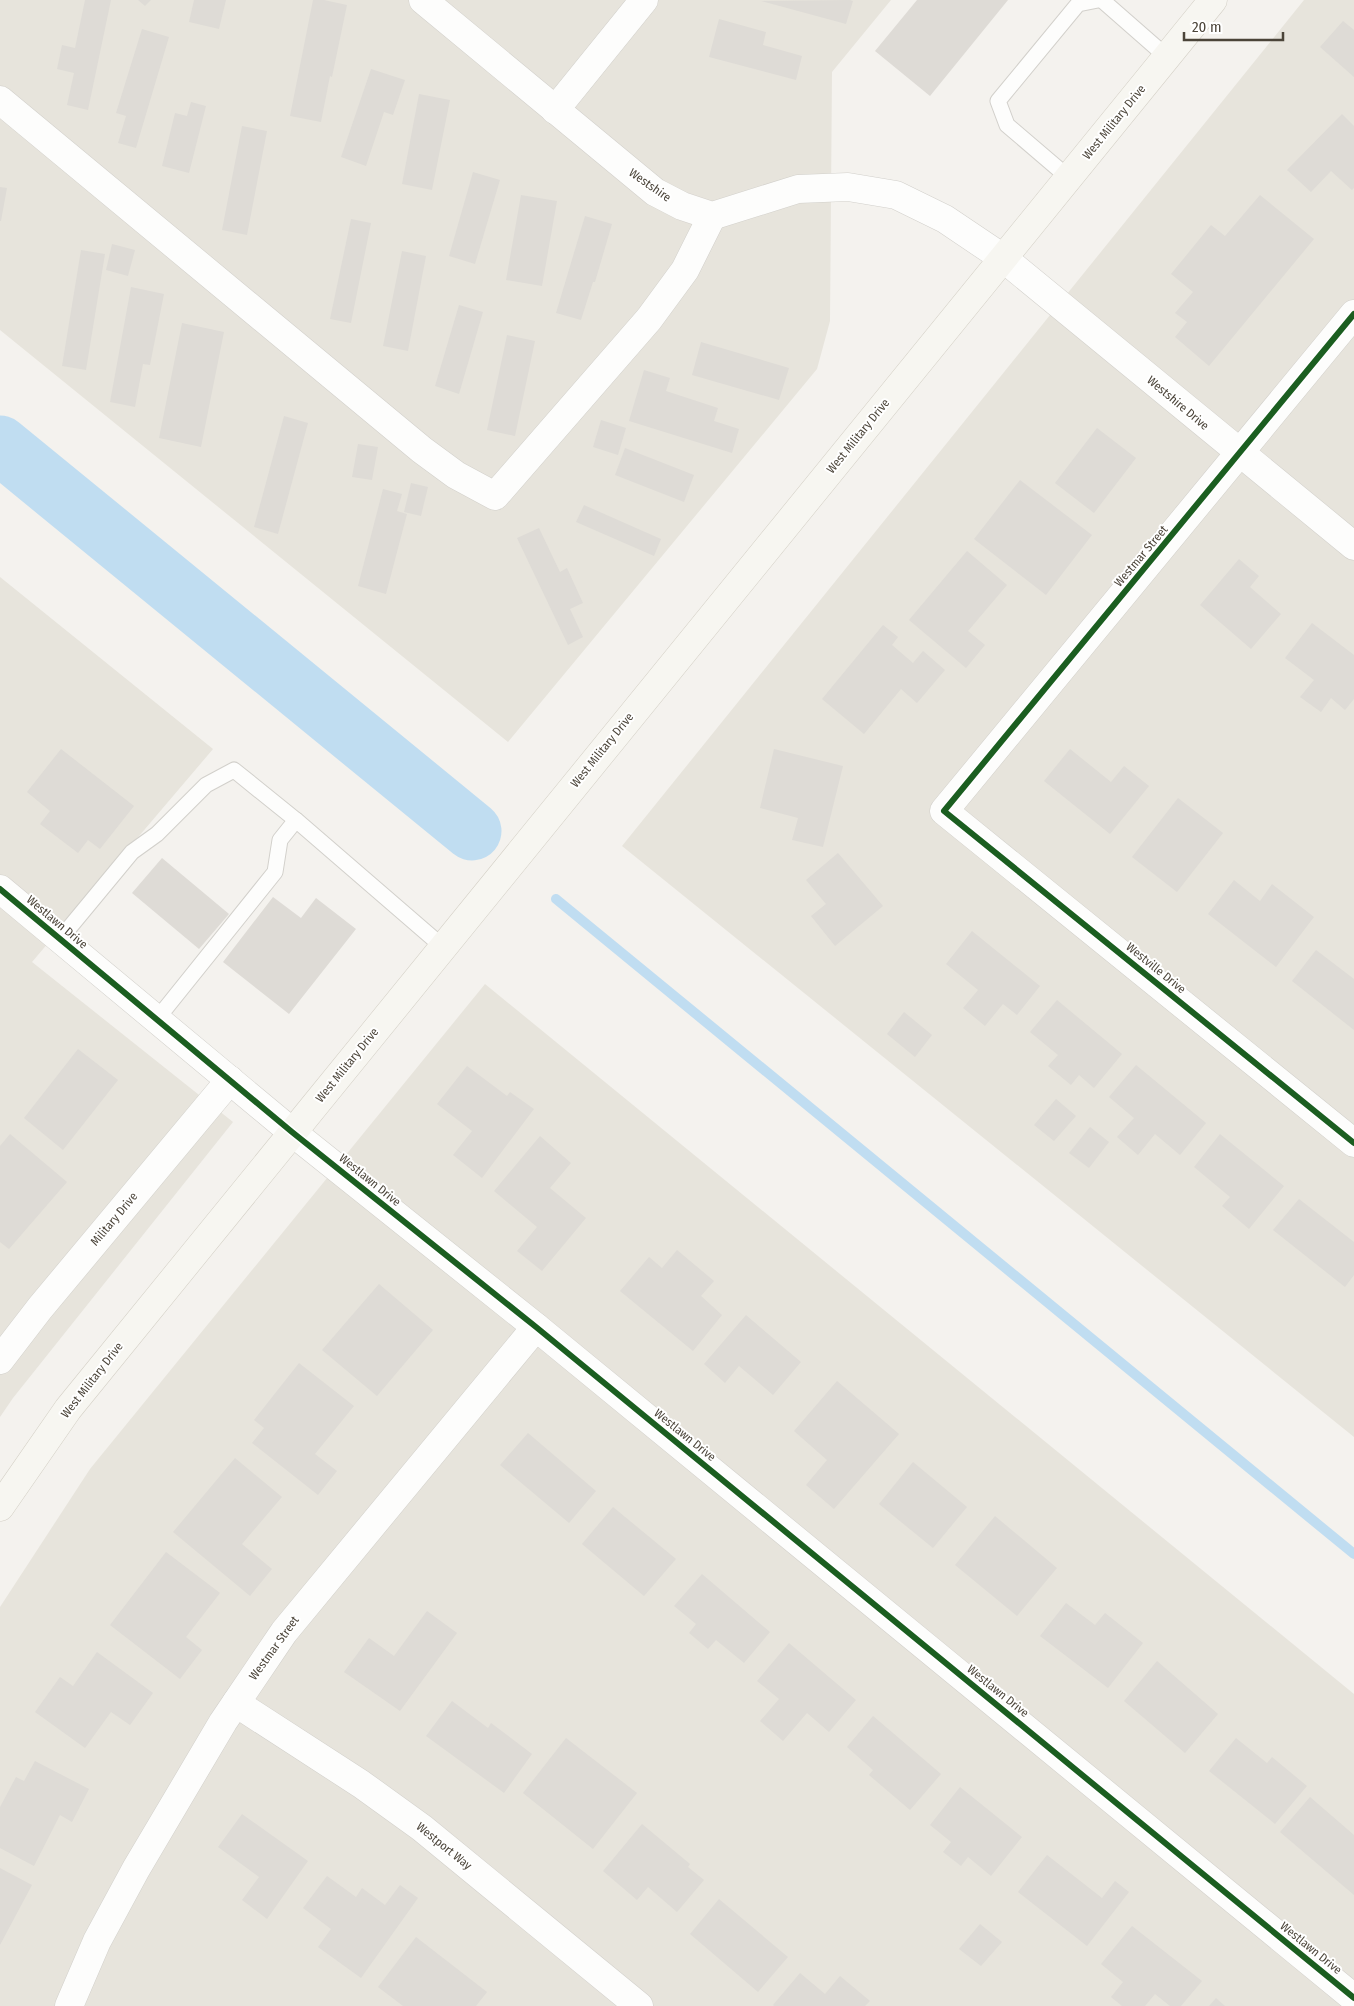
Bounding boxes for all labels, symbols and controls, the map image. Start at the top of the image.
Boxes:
scale bar [1184,10,1283,42]
text: 20 m [1192,18,1222,36]
street label: West Military Drive [1080,82,1148,162]
street label: Westshire [626,165,674,205]
street label: Westshire Drive [1144,373,1212,433]
street label: West Military Drive [824,396,892,476]
street label: Westmar Street [1111,523,1171,589]
street label: West Military Drive [568,710,636,790]
street label: Westlawn Drive [24,893,90,952]
street label: Westville Drive [1123,940,1189,996]
street label: West Military Drive [313,1025,381,1105]
street label: Westlawn Drive [336,1151,404,1209]
street label: Military Drive [88,1189,140,1248]
street label: West Military Drive [58,1339,126,1421]
street label: Westlawn Drive [651,1406,719,1464]
street label: Westmar Street [246,1613,302,1683]
street label: Westlawn Drive [964,1662,1032,1720]
street label: Westport Way [413,1819,475,1873]
street label: Westlawn Drive [1277,1919,1345,1977]

